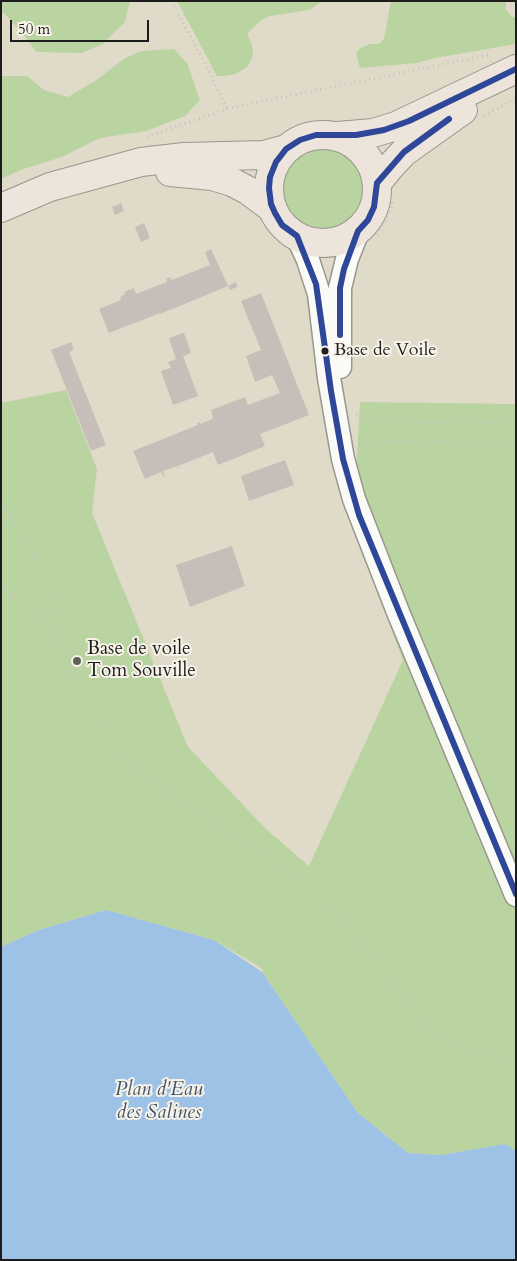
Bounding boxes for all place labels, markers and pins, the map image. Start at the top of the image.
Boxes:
place label: Base de Voile [334,340,436,362]
marker: Base de Voile [320,346,330,356]
place label: Base de voile Tom Souville [87,639,196,683]
marker: Base de voile Tom Souville [71,655,83,667]

